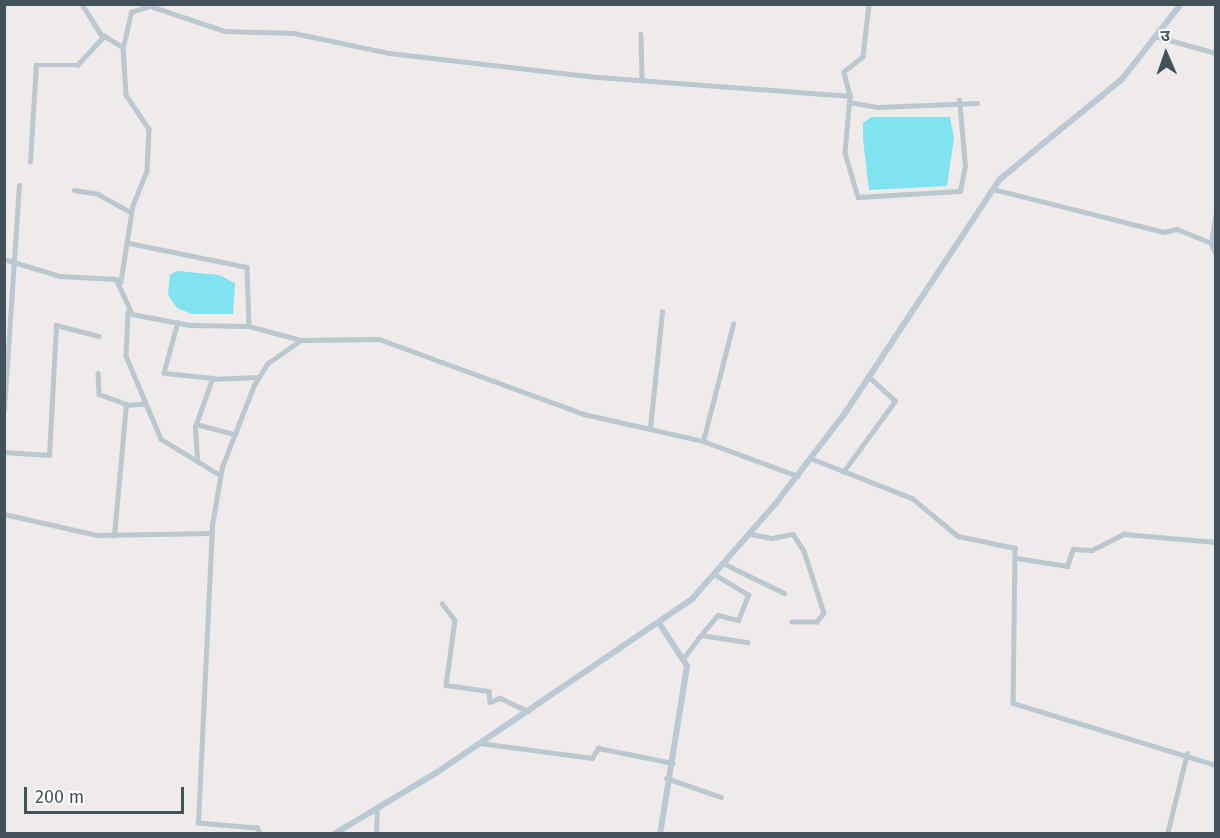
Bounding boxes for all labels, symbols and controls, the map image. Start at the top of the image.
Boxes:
north arrow [1136,24,1196,84]
text: उ [1160,26,1170,45]
scale bar [27,775,188,813]
text: 200 m [35,786,84,808]

